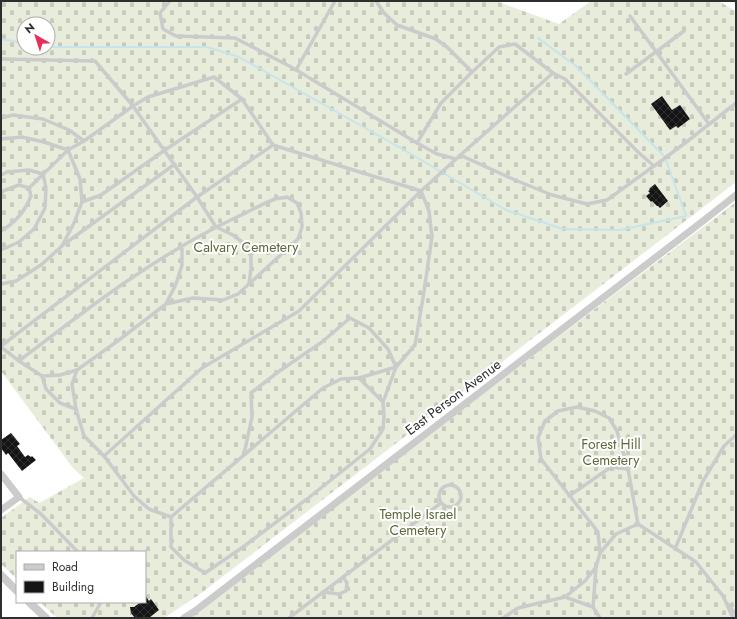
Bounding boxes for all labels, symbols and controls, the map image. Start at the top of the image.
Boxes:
north arrow [16,16,56,56]
text: N [21,19,38,37]
park label: Calvary Cemetery [194,237,299,257]
street label: East Person Avenue [401,354,505,440]
park label: Forest Hill Cemetery [581,434,641,470]
park label: Temple Israel Cemetery [380,504,456,540]
legend [16,551,146,603]
text: Road [52,558,78,576]
text: Building [52,578,94,596]

